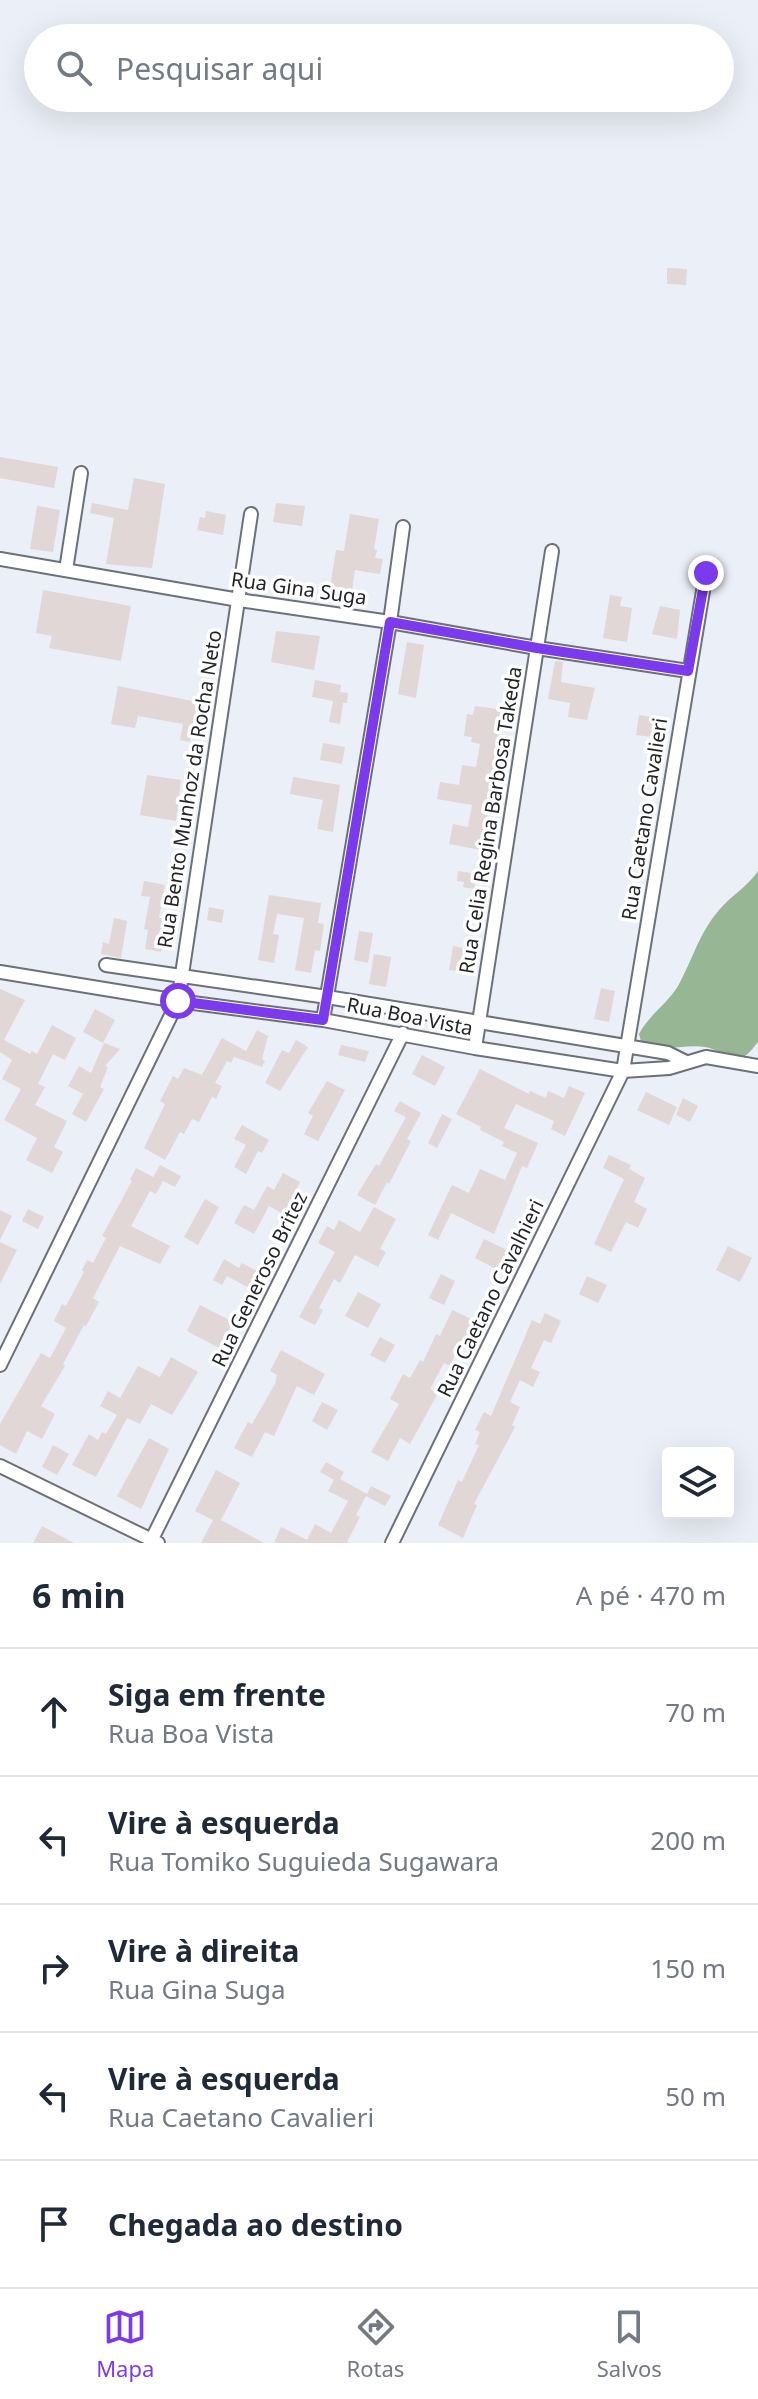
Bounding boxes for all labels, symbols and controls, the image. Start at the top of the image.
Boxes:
search box [24,24,734,112]
icon: search [52,46,96,90]
text: Pesquisar aqui [116,48,323,89]
route end [688,555,724,591]
street label: Rua Gina Suga [229,565,369,611]
street label: Rua Bento Munhoz da Rocha Neto [151,628,227,950]
street label: Rua Celia Regina Barbosa Takeda [452,664,528,976]
street label: Rua Caetano Cavalieri [615,716,673,922]
route start [160,983,196,1019]
street label: Rua Boa Vista [345,991,475,1041]
street label: Rua Generoso Britez [205,1187,313,1371]
street label: Rua Caetano Cavalhieri [430,1195,550,1401]
map controls [662,1447,734,1519]
button: layers [662,1447,734,1519]
text: 6 min [32,1572,126,1618]
text: A pé · 470 m [576,1577,726,1613]
text: Siga em frente [108,1674,326,1715]
icon: ahead [32,1690,76,1734]
text: 70 m [665,1694,726,1730]
text: Rua Boa Vista [108,1715,274,1751]
text: Vire à esquerda [108,1802,340,1843]
icon: left [32,1818,76,1862]
text: 200 m [650,1822,726,1858]
text: Rua Tomiko Suguieda Sugawara [108,1843,499,1879]
text: Vire à direita [108,1930,299,1971]
icon: right [32,1946,76,1990]
text: 150 m [650,1950,726,1986]
text: Rua Gina Suga [108,1971,286,2007]
text: Vire à esquerda [108,2058,340,2099]
icon: left [32,2074,76,2118]
text: 50 m [665,2078,726,2114]
text: Rua Caetano Cavalieri [108,2099,374,2135]
icon: arrive [32,2202,76,2246]
text: Chegada ao destino [108,2204,403,2245]
tab: Mapa [96,2305,154,2383]
tab: Rotas [347,2305,404,2383]
tab: Salvos [597,2305,662,2383]

